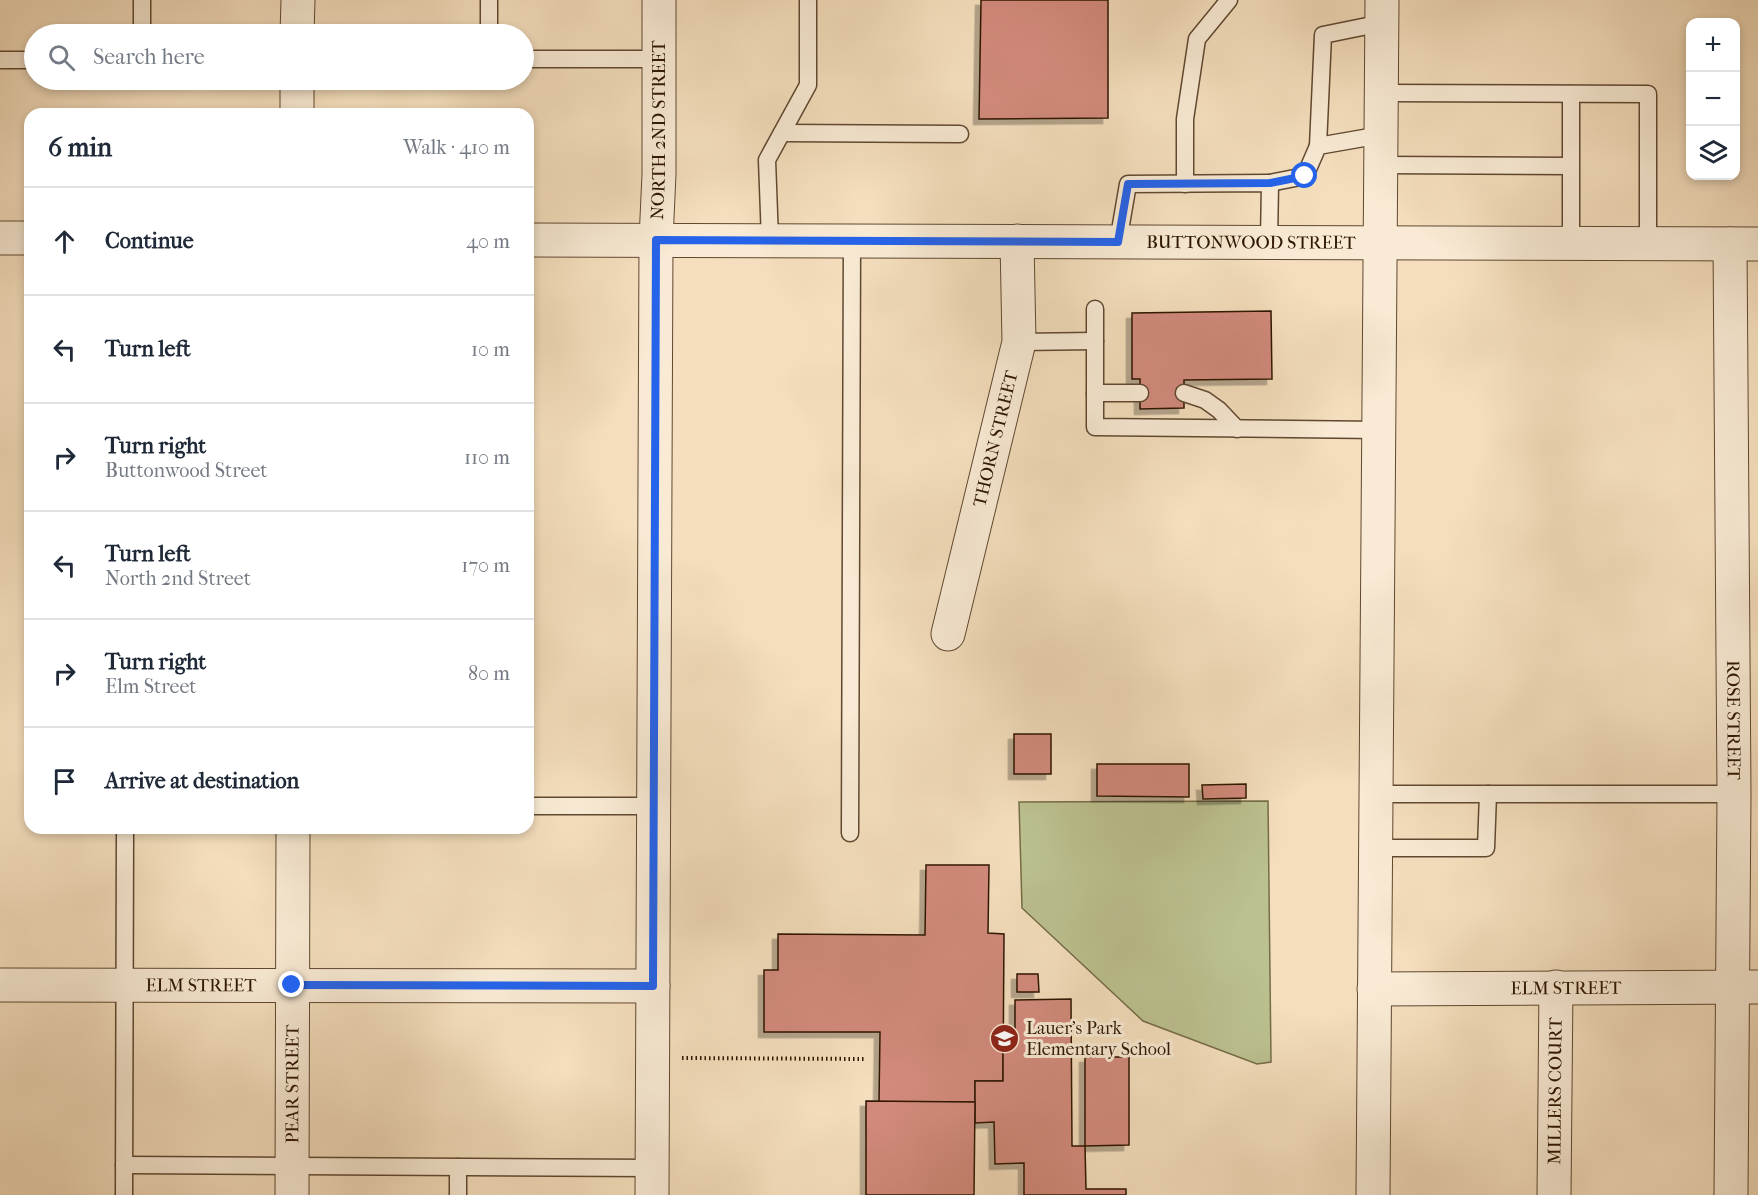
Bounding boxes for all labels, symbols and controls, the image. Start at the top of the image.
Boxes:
map controls [1686,18,1740,180]
button: + [1686,18,1740,72]
search box [24,24,534,90]
street label: NORTH 2ND STREET [646,39,670,220]
icon: search [45,41,78,74]
text: Search here [93,44,205,70]
button: − [1686,72,1740,126]
button: layers [1686,126,1740,180]
text: 6 min [48,132,112,163]
text: Walk · 410 m [403,136,510,159]
route start [1291,162,1317,188]
icon: ahead [48,225,81,258]
text: Continue [105,228,194,254]
text: 40 m [466,230,510,253]
street label: BUTTONWOOD STREET [1146,232,1357,253]
icon: left [48,333,81,366]
text: Turn left [105,336,191,362]
text: 10 m [471,338,510,361]
street label: THORN STREET [969,368,1022,509]
text: Turn right [105,433,206,459]
icon: right [48,441,81,474]
text: 110 m [464,446,510,469]
text: Buttonwood Street [105,459,267,482]
text: Turn left [105,541,191,567]
icon: left [48,549,81,582]
text: 170 m [461,554,510,577]
text: North 2nd Street [105,567,251,590]
text: Turn right [105,649,206,675]
icon: right [48,657,81,690]
street label: ROSE STREET [1723,660,1744,781]
text: 80 m [468,662,510,685]
text: Elm Street [105,675,196,698]
icon: arrive [48,765,81,798]
text: Arrive at destination [105,768,299,794]
route end [278,971,304,997]
street label: ELM STREET [146,975,257,996]
street label: ELM STREET [1511,977,1622,999]
street label: MILLERS COURT [1544,1016,1566,1165]
place label: Lauer's Park Elementary School [1026,1018,1171,1060]
school or university icon: Lauer's Park Elementary School [989,1022,1021,1054]
street label: PEAR STREET [282,1024,303,1144]

